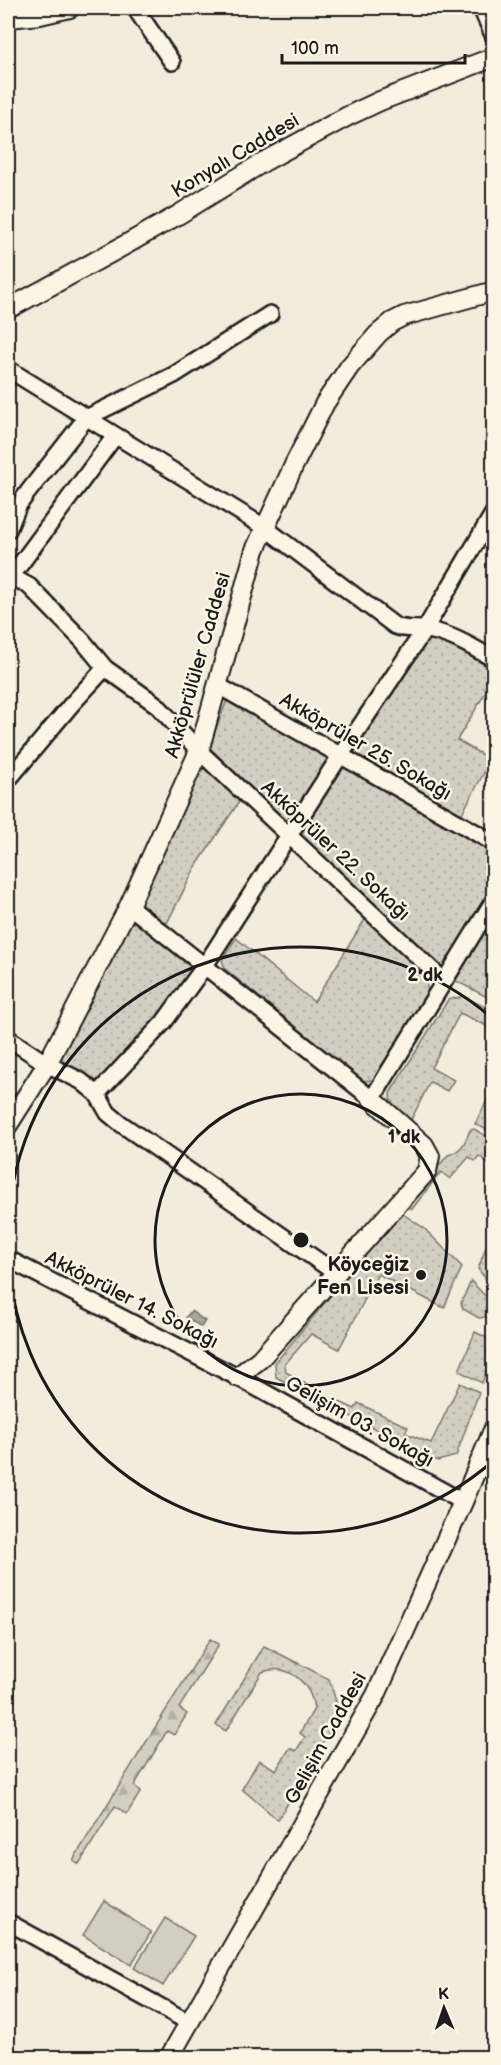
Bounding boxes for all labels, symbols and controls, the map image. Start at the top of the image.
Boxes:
scale bar [282,27,465,65]
text: 100 m [291,38,339,59]
street label: Konyalı Caddesi [167,108,304,203]
street label: Akköprülüler Caddesi [160,570,236,761]
street label: Akköprüler 25. Sokağı [275,688,456,806]
street label: Akköprüler 22. Sokağı [256,776,415,926]
text: 2 dk [407,965,443,986]
text: 1 dk [388,1127,421,1148]
centre of rings [291,1230,311,1250]
street label: Akköprüler 14. Sokağı [41,1246,222,1354]
place label: Köyceğiz Fen Lisesi [317,1253,409,1300]
marker: Köyceğiz Fen Lisesi [414,1268,428,1282]
street label: Gelişim 03. Sokağı [281,1371,438,1473]
street label: Gelişim Caddesi [280,1668,372,1809]
north arrow [414,1978,474,2038]
text: K [438,1985,449,2004]

